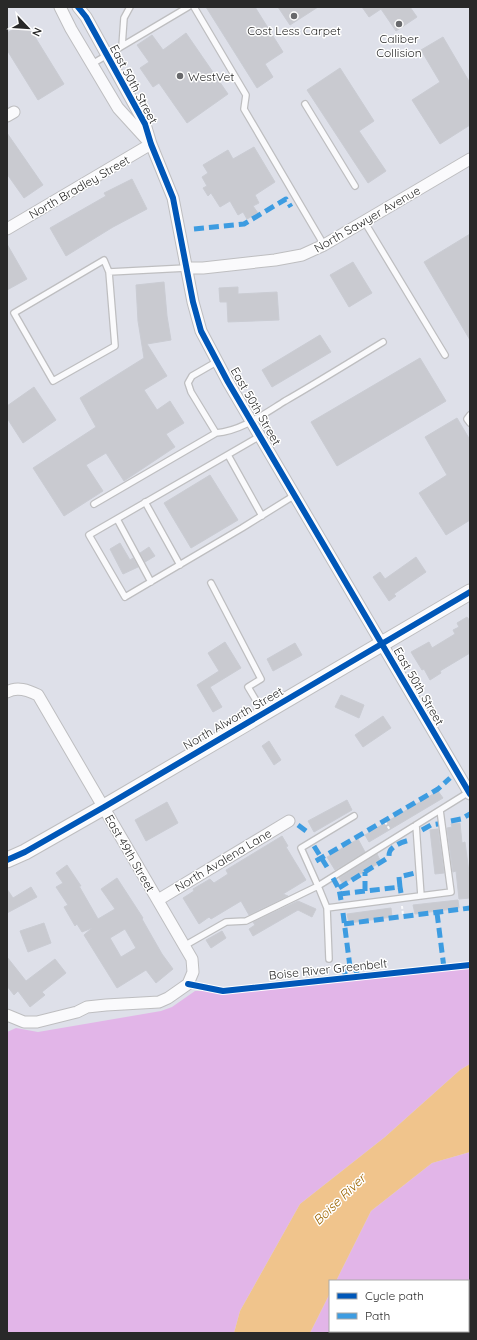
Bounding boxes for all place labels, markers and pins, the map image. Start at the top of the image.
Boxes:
marker: Cost Less Carpet [289,11,299,21]
marker: Caliber Collision [394,19,404,29]
place label: Cost Less Carpet [247,23,341,38]
place label: Caliber Collision [376,31,422,60]
place label: WestVet [188,69,234,84]
marker: WestVet [175,71,185,81]

